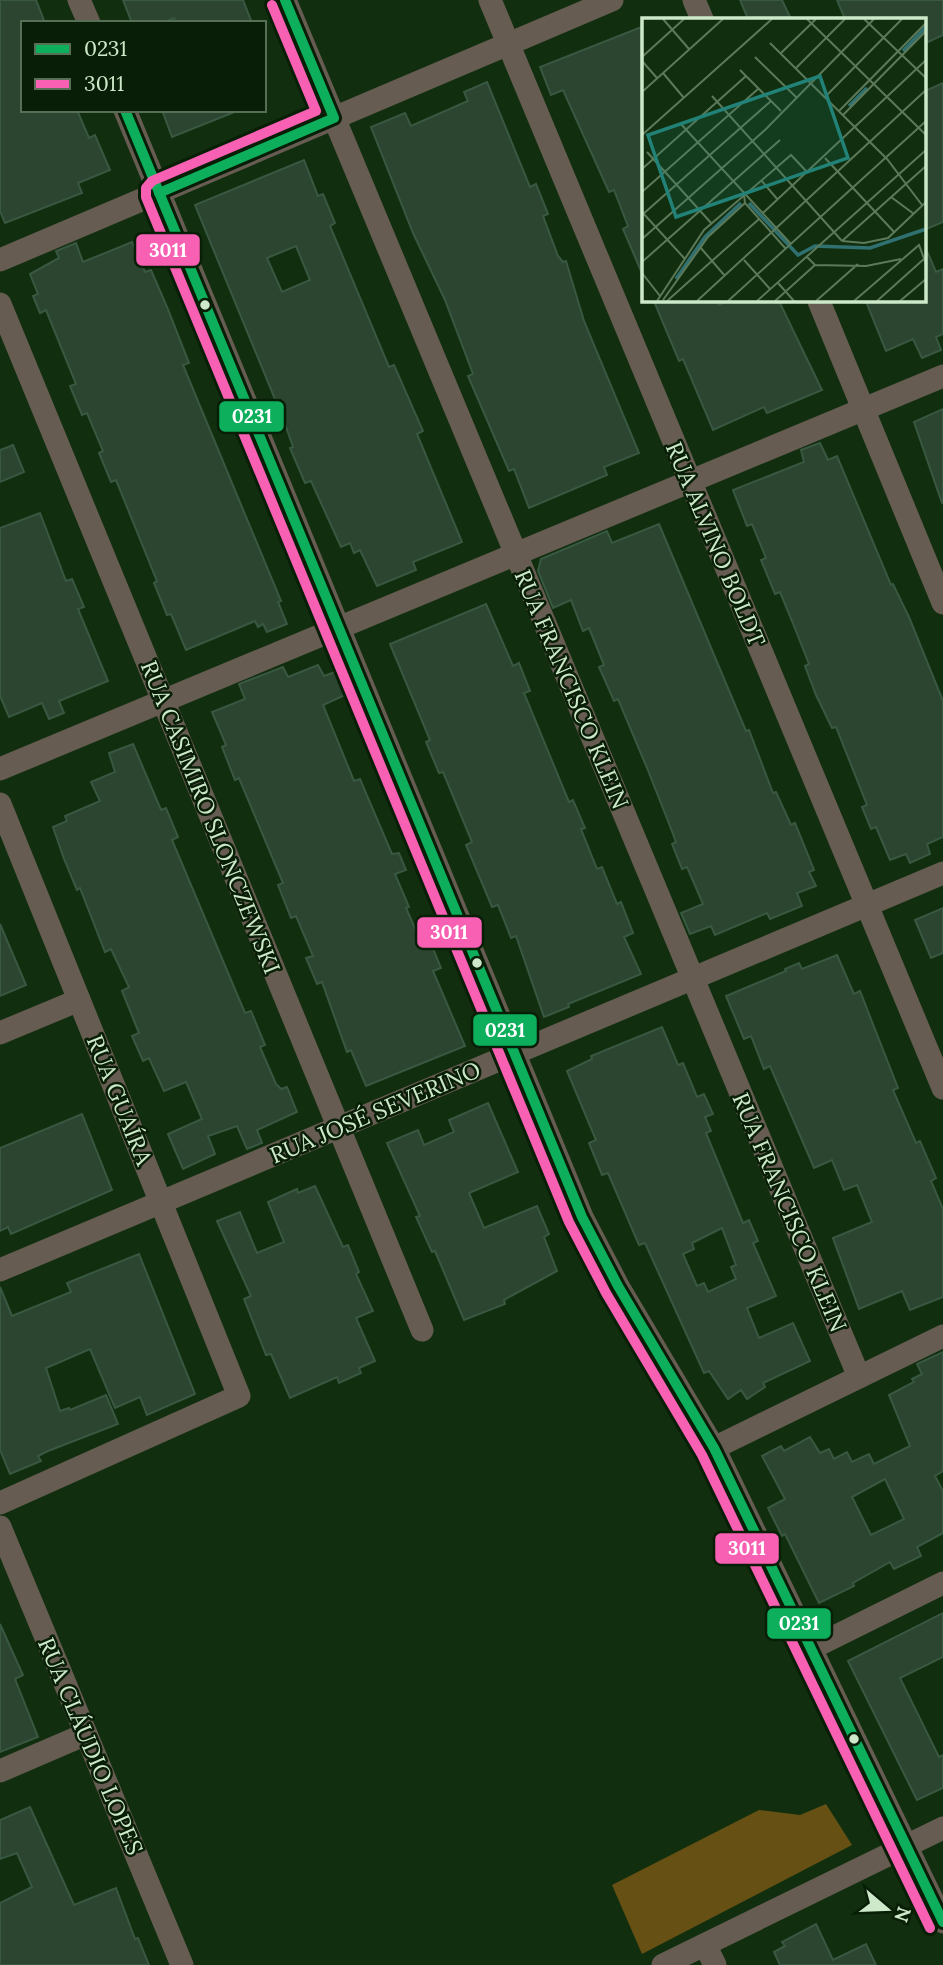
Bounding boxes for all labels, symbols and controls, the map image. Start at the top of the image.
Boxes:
inset map [642,18,926,301]
legend [21,21,266,112]
text: 0231 [84,35,127,62]
text: 3011 [84,70,124,97]
line badge: 3011 [135,233,201,267]
text: 3011 [149,238,187,262]
unlabelled marker [198,298,212,312]
line badge: 0231 [218,400,285,433]
text: 0231 [232,404,272,428]
street label: RUA ALVINO BOLDT [660,437,772,651]
street label: RUA FRANCISCO KLEIN [508,565,636,813]
street label: RUA CASIMIRO SLONCZEWSKI [135,656,287,978]
line badge: 3011 [416,916,483,949]
text: 3011 [430,920,468,944]
unlabelled marker [470,956,484,970]
line badge: 0231 [472,1013,538,1047]
text: 0231 [485,1018,525,1042]
street label: RUA GUAÍRA [81,1031,159,1170]
street label: RUA JOSÉ SEVERINO [265,1054,485,1170]
street label: RUA FRANCISCO KLEIN [726,1088,854,1336]
line badge: 3011 [714,1532,780,1565]
text: 3011 [728,1536,766,1560]
line badge: 0231 [766,1607,832,1640]
text: 0231 [779,1611,819,1635]
street label: RUA CLÁUDIO LOPES [32,1633,150,1859]
unlabelled marker [847,1732,861,1746]
north arrow [852,1874,922,1944]
text: N [889,1904,917,1926]

